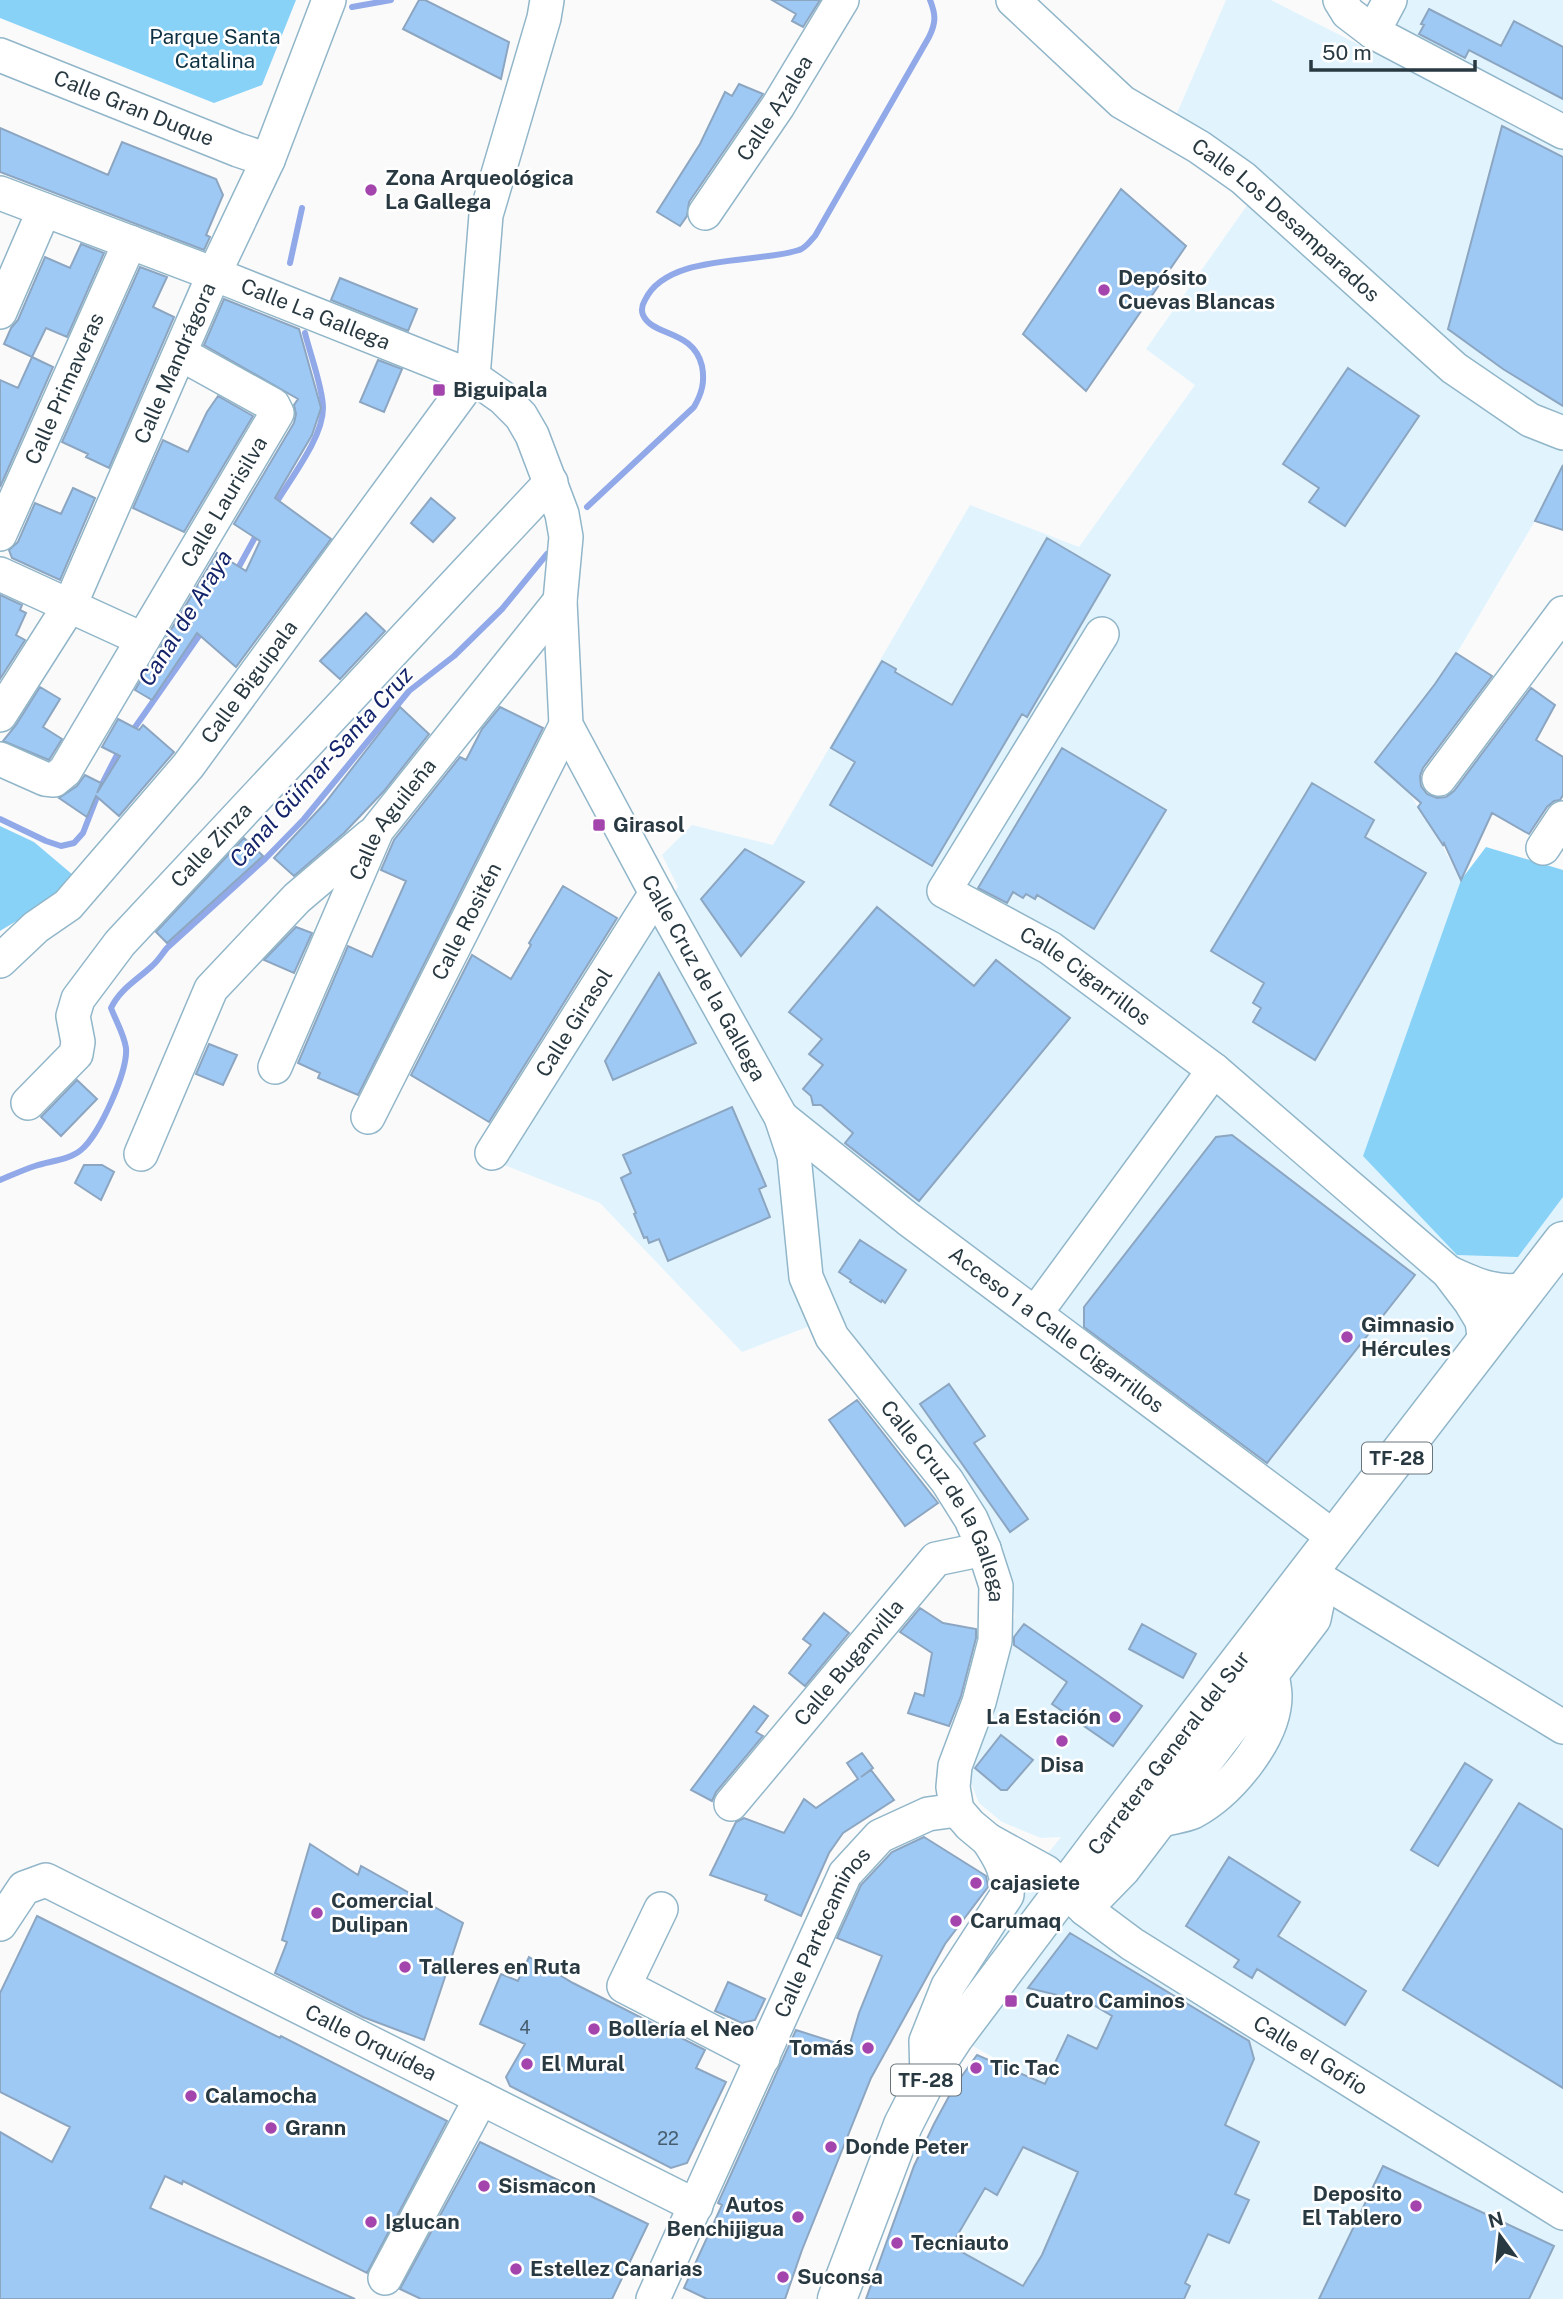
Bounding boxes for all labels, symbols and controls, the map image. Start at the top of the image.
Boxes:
park label: Parque Santa Catalina [149,24,281,73]
scale bar [1311,28,1476,72]
text: 50 m [1322,40,1372,65]
street label: Calle Azalea [731,51,818,166]
street label: Calle Gran Duque [50,65,218,151]
street label: Calle Los Desamparados [1187,133,1385,307]
place label: Zona Arqueológica La Gallega [385,165,574,214]
marker: Zona Arqueológica La Gallega [363,182,379,198]
place label: Depósito Cuevas Blancas [1118,265,1275,314]
street label: Calle La Gallega [237,273,394,355]
street label: Calle Mandrágora [129,279,221,447]
marker: Depósito Cuevas Blancas [1096,282,1112,298]
street label: Calle Primaveras [20,309,109,468]
place label: Biguipala [453,377,547,402]
marker: Biguipala [431,382,447,398]
street label: Calle Laurisilva [175,432,272,572]
water label: Canal de Araya [132,545,237,691]
street label: Calle Biguipala [196,615,302,748]
water label: Canal Güímar-Santa Cruz [224,661,418,872]
street label: Calle Aguileña [344,753,441,884]
street label: Calle Zinza [165,797,257,892]
place label: Girasol [613,812,685,837]
marker: Girasol [591,817,607,833]
street label: Calle Rositén [426,858,506,984]
street label: Calle Cruz de la Gallega [637,871,771,1085]
street label: Calle Cigarrillos [1016,921,1156,1031]
street label: Calle Girasol [530,963,617,1081]
street label: Acceso 1 a Calle Cigarrillos [944,1241,1169,1418]
place label: Gimnasio Hércules [1361,1312,1454,1361]
marker: Gimnasio Hércules [1339,1329,1355,1345]
street label: Calle Cruz de la Gallega [876,1395,1010,1602]
road number: TF-28 [1362,1442,1432,1474]
street label: Calle Buganvilla [789,1594,909,1731]
street label: Carretera General del Sur [1082,1646,1255,1860]
place label: La Estación [986,1704,1101,1729]
marker: La Estación [1107,1709,1123,1725]
marker: Disa [1054,1733,1070,1749]
place label: Disa [1040,1752,1084,1777]
street label: Calle Partecaminos [769,1842,875,2022]
place label: cajasiete [990,1870,1080,1895]
marker: cajasiete [968,1875,984,1891]
place label: Comercial Dulipan [331,1888,434,1937]
marker: Comercial Dulipan [309,1905,325,1921]
place label: Carumaq [970,1908,1061,1933]
marker: Carumaq [948,1913,964,1929]
place label: Talleres en Ruta [419,1954,581,1979]
marker: Talleres en Ruta [397,1959,413,1975]
place label: Cuatro Caminos [1025,1988,1185,2013]
marker: Cuatro Caminos [1003,1993,1019,2009]
street label: Calle Orquídea [301,1999,441,2086]
street label: Calle el Gofio [1249,2010,1373,2100]
place label: Bollería el Neo [608,2016,754,2041]
house number: 4 [519,2017,531,2038]
marker: Bollería el Neo [586,2021,602,2037]
place label: Tomás [789,2035,854,2060]
marker: Tomás [860,2040,876,2056]
place label: El Mural [541,2051,625,2076]
place label: Tic Tac [990,2055,1060,2080]
marker: El Mural [519,2056,535,2072]
marker: Tic Tac [968,2060,984,2076]
road number: TF-28 [891,2064,961,2096]
place label: Calamocha [205,2083,317,2108]
marker: Calamocha [183,2088,199,2104]
place label: Grann [285,2115,346,2140]
marker: Grann [263,2120,279,2136]
house number: 22 [657,2128,679,2149]
place label: Donde Peter [845,2134,969,2159]
marker: Donde Peter [823,2139,839,2155]
place label: Sismacon [498,2173,596,2198]
marker: Sismacon [476,2178,492,2194]
place label: Deposito El Tablero [1302,2181,1402,2230]
place label: Autos Benchijigua [666,2192,784,2241]
marker: Deposito El Tablero [1408,2198,1424,2214]
north arrow [1465,2201,1535,2271]
text: N [1486,2207,1506,2232]
place label: Iglucan [385,2209,460,2234]
marker: Autos Benchijigua [790,2209,806,2225]
marker: Iglucan [363,2214,379,2230]
place label: Tecniauto [911,2230,1009,2255]
marker: Tecniauto [889,2235,905,2251]
place label: Estellez Canarias [530,2256,703,2281]
marker: Estellez Canarias [508,2261,524,2277]
place label: Suconsa [797,2264,883,2289]
marker: Suconsa [775,2269,791,2285]

